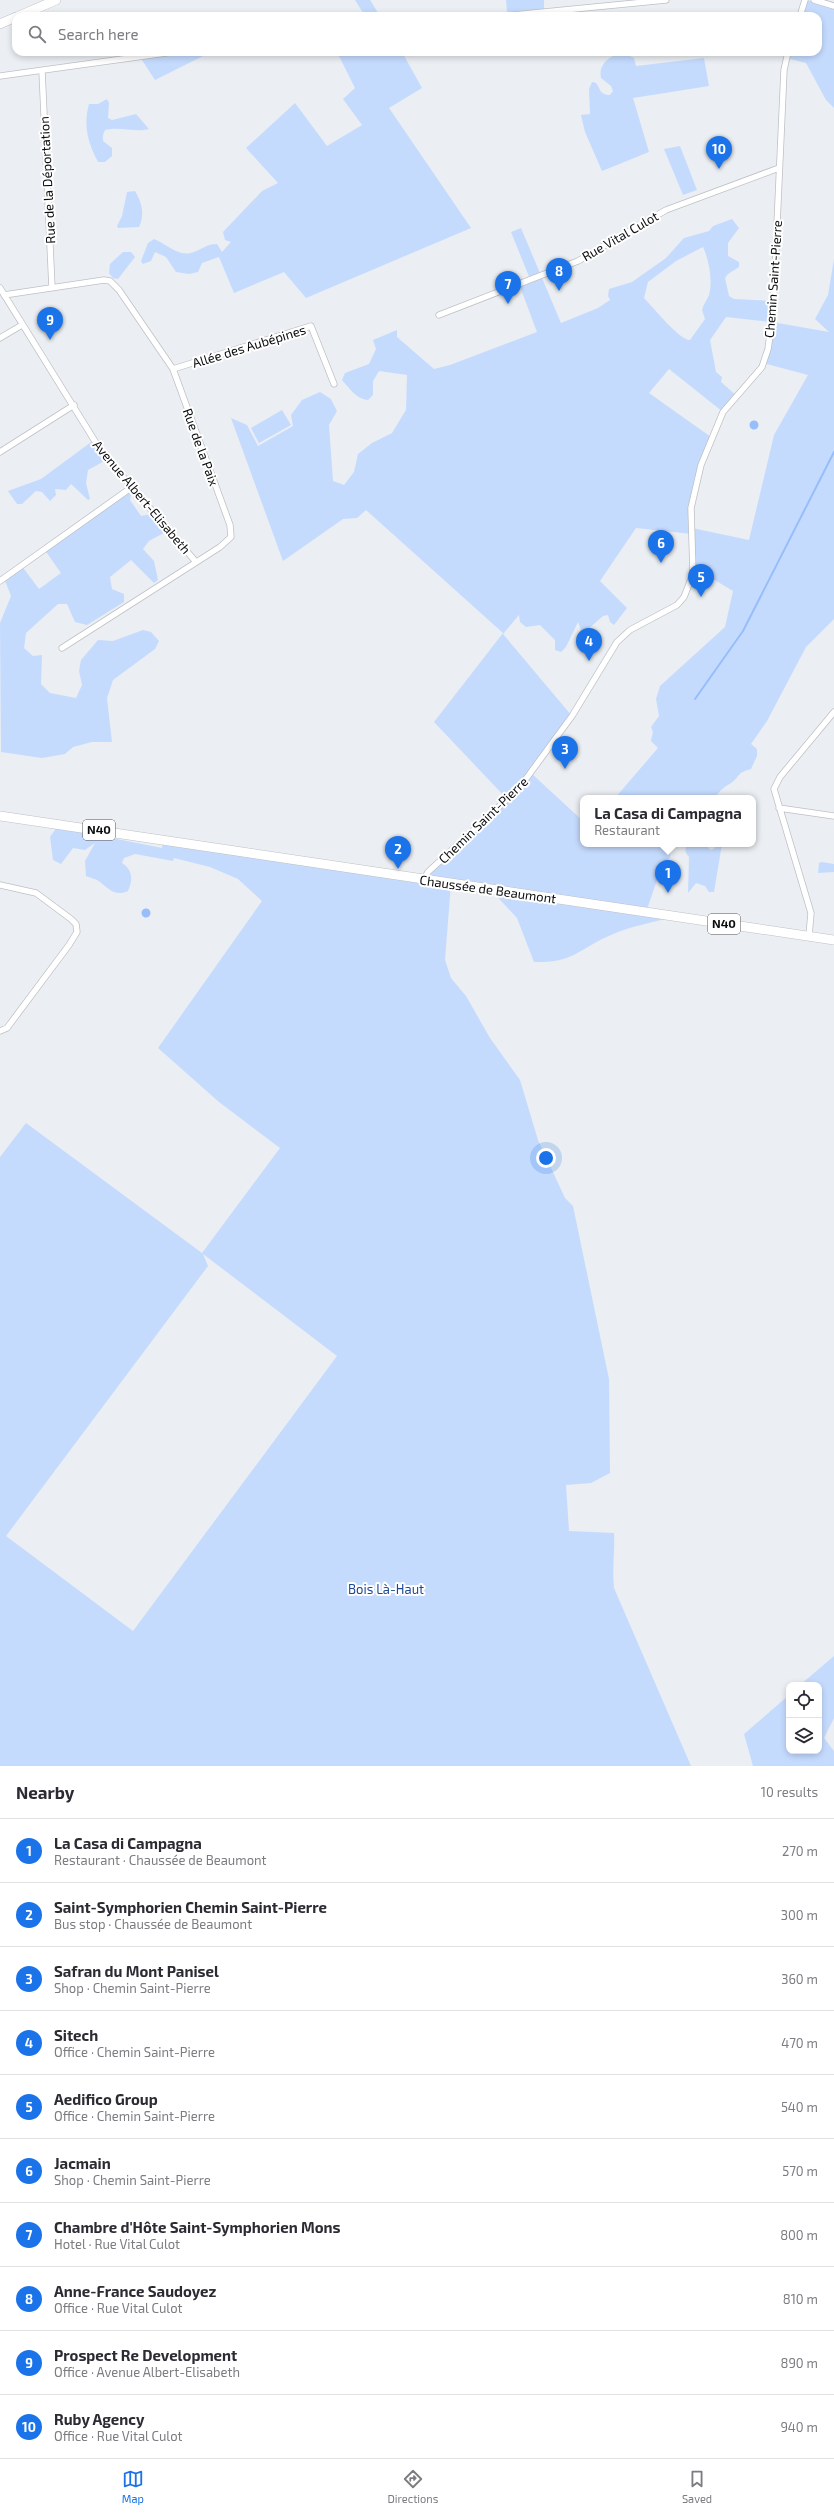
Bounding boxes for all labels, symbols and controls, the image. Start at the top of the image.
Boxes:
search box [12,12,822,56]
icon: search [26,23,48,45]
text: Search here [58,25,139,43]
street label: Rue de la Déportation [36,116,58,244]
pin: 10 [706,136,732,169]
street label: Rue Vital Culot [579,208,661,264]
street label: Chemin Saint-Pierre [761,220,785,338]
pin: 8 [546,258,572,291]
pin: 7 [495,271,521,304]
pin: 9 [37,307,63,340]
street label: Allée des Aubépines [190,321,308,371]
street label: Rue de la Paix [180,406,222,488]
street label: Avenue Albert-Elisabeth [90,437,194,557]
pin: 6 [648,530,674,563]
pin: 5 [688,564,714,597]
pin: 4 [576,628,602,661]
pin: 3 [552,736,578,769]
street label: Chemin Saint-Pierre [435,773,531,867]
popup [580,795,756,847]
text: La Casa di Campagna [594,804,742,822]
road number: N40 [83,820,115,840]
text: Restaurant [594,822,660,838]
pin: 2 [385,836,411,869]
pin: 1 [655,860,681,893]
street label: Chaussée de Beaumont [419,871,557,907]
road number: N40 [708,914,740,934]
your location [536,1148,556,1168]
park label: Bois Là-Haut [348,1581,424,1597]
map controls [786,1682,822,1754]
button: locate [786,1682,822,1718]
button: layers [786,1718,822,1754]
text: Nearby [16,1782,74,1802]
text: 10 results [761,1784,818,1800]
text: La Casa di Campagna [54,1834,202,1852]
text: 1 [26,1843,32,1859]
text: 270 m [782,1843,818,1859]
text: Restaurant · Chaussée de Beaumont [54,1852,267,1868]
text: Saint-Symphorien Chemin Saint-Pierre [54,1898,327,1916]
text: 2 [25,1907,33,1923]
text: 300 m [781,1907,818,1923]
text: Bus stop · Chaussée de Beaumont [54,1916,252,1932]
text: Safran du Mont Panisel [54,1962,219,1980]
text: 3 [25,1971,33,1987]
text: 360 m [781,1971,818,1987]
text: Shop · Chemin Saint-Pierre [54,1980,211,1996]
text: Sitech [54,2026,98,2044]
text: 4 [25,2035,33,2051]
text: 470 m [781,2035,818,2051]
text: Office · Chemin Saint-Pierre [54,2044,215,2060]
text: Aedifico Group [54,2090,158,2108]
text: 5 [25,2099,33,2115]
text: 540 m [781,2099,818,2115]
text: Office · Chemin Saint-Pierre [54,2108,215,2124]
text: Jacmain [54,2154,111,2172]
text: 6 [25,2163,33,2179]
text: 570 m [782,2163,818,2179]
text: Shop · Chemin Saint-Pierre [54,2172,211,2188]
text: Chambre d'Hôte Saint-Symphorien Mons [54,2218,340,2236]
text: 7 [26,2227,32,2243]
text: 800 m [780,2227,818,2243]
text: Hotel · Rue Vital Culot [54,2236,180,2252]
text: Anne-France Saudoyez [54,2282,216,2300]
text: 8 [25,2291,33,2307]
text: 810 m [783,2291,818,2307]
text: Office · Rue Vital Culot [54,2300,183,2316]
text: Prospect Re Development [54,2346,237,2364]
text: 9 [25,2355,33,2371]
text: 890 m [781,2355,818,2371]
text: Office · Avenue Albert-Elisabeth [54,2364,240,2380]
text: Ruby Agency [54,2410,144,2428]
text: 10 [22,2419,36,2435]
text: 940 m [780,2419,818,2435]
text: Office · Rue Vital Culot [54,2428,183,2444]
tab: Map [122,2468,144,2505]
tab: Directions [388,2468,438,2505]
tab: Saved [682,2468,712,2505]

